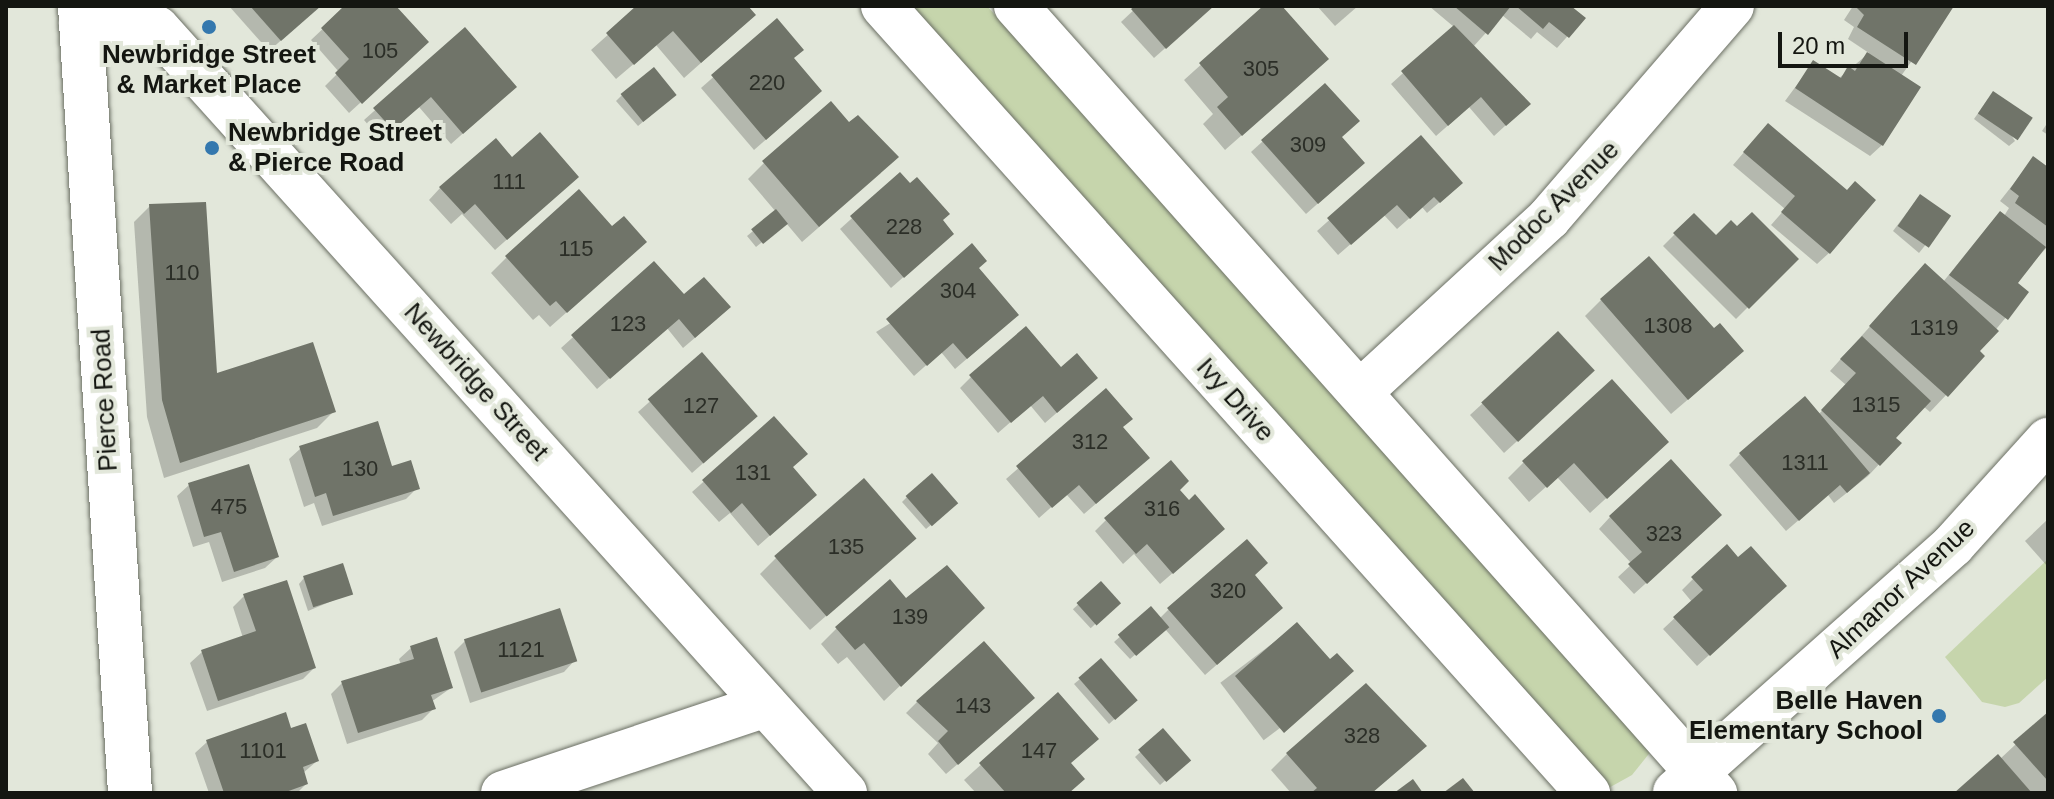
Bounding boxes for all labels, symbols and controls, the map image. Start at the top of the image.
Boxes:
scale bar [1782,16,1912,66]
marker: Newbridge Street & Market Place [200,18,218,36]
text: 20 m [1792,32,1845,59]
house number: 105 [362,38,398,64]
place label: Newbridge Street & Market Place [102,39,316,100]
house number: 305 [1243,56,1279,82]
house number: 220 [749,70,785,96]
place label: Newbridge Street & Pierce Road [228,117,442,178]
house number: 309 [1290,132,1326,158]
street label: Modoc Avenue [1482,134,1626,278]
marker: Newbridge Street & Pierce Road [203,139,221,157]
house number: 111 [492,169,526,195]
house number: 228 [886,214,922,240]
house number: 115 [558,236,594,262]
house number: 110 [164,260,200,286]
house number: 304 [940,278,976,304]
street label: Newbridge Street [397,297,555,467]
house number: 123 [610,311,646,337]
house number: 1308 [1644,313,1692,339]
house number: 1319 [1910,315,1958,341]
street label: Pierce Road [86,328,124,472]
street label: Ivy Drive [1190,352,1280,448]
house number: 1315 [1852,392,1900,418]
house number: 127 [683,393,719,419]
house number: 312 [1072,429,1108,455]
house number: 1311 [1781,450,1829,476]
house number: 130 [342,456,378,482]
house number: 131 [735,460,771,486]
house number: 475 [211,494,247,520]
house number: 316 [1144,496,1180,522]
street label: Almanor Avenue [1820,512,1982,666]
house number: 323 [1646,521,1682,547]
house number: 135 [828,534,864,560]
house number: 320 [1210,578,1246,604]
house number: 139 [892,604,928,630]
house number: 1121 [497,637,545,663]
place label: Belle Haven Elementary School [1689,685,1923,746]
house number: 143 [955,693,991,719]
marker: Belle Haven Elementary School [1930,707,1948,725]
house number: 328 [1344,723,1380,749]
house number: 1101 [239,738,287,764]
house number: 147 [1021,738,1057,764]

